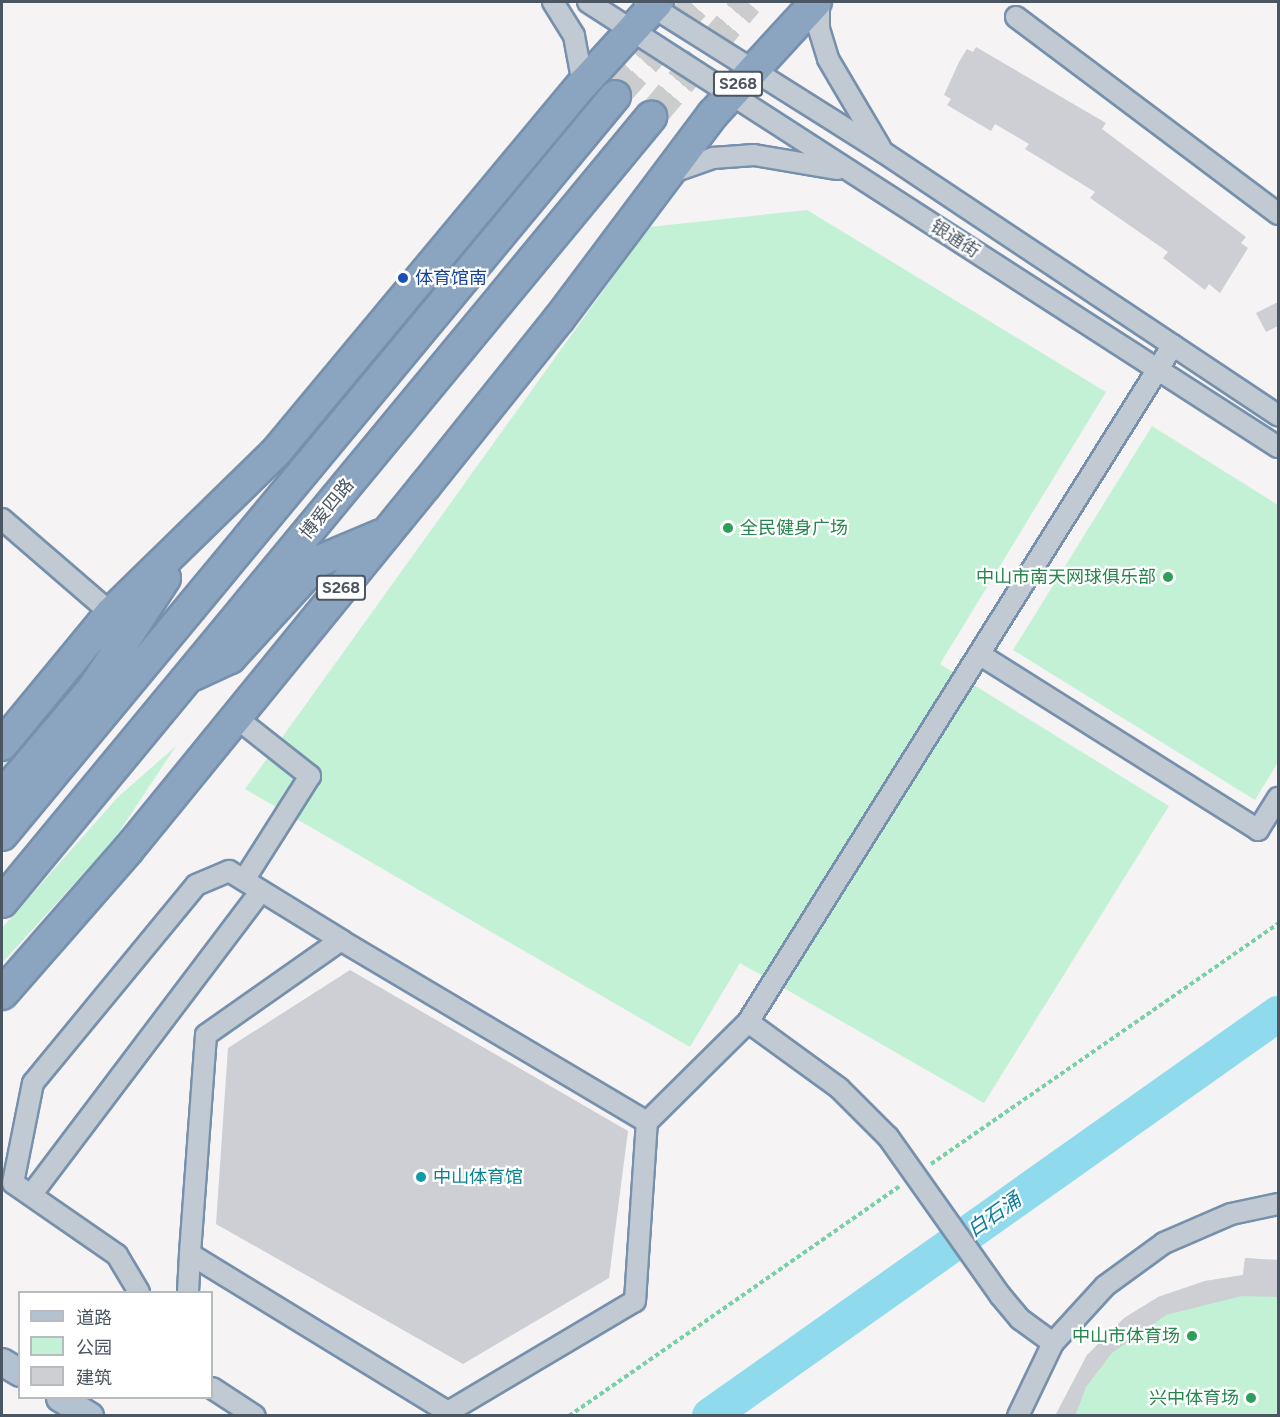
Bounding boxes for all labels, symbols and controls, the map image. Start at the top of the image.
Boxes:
road number: S268 [712,71,764,97]
street label: 银通街 [926,215,984,263]
place label: 体育馆南 [415,267,487,289]
marker: 体育馆南 [396,271,410,285]
street label: 博爱四路 [296,474,358,544]
place label: 全民健身广场 [740,517,848,539]
marker: 全民健身广场 [721,521,735,535]
place label: 中山市南天网球俱乐部 [976,566,1156,588]
marker: 中山市南天网球俱乐部 [1161,570,1175,584]
road number: S268 [316,575,366,601]
place label: 中山体育馆 [433,1166,523,1188]
marker: 中山体育馆 [414,1170,428,1184]
water label: 白石涌 [963,1188,1025,1242]
legend [18,1291,213,1399]
text: 道路 [76,1307,112,1329]
place label: 中山市体育场 [1072,1325,1180,1347]
marker: 中山市体育场 [1185,1329,1199,1343]
text: 公园 [76,1337,112,1359]
text: 建筑 [76,1367,112,1389]
place label: 兴中体育场 [1149,1387,1239,1409]
marker: 兴中体育场 [1244,1391,1258,1405]

